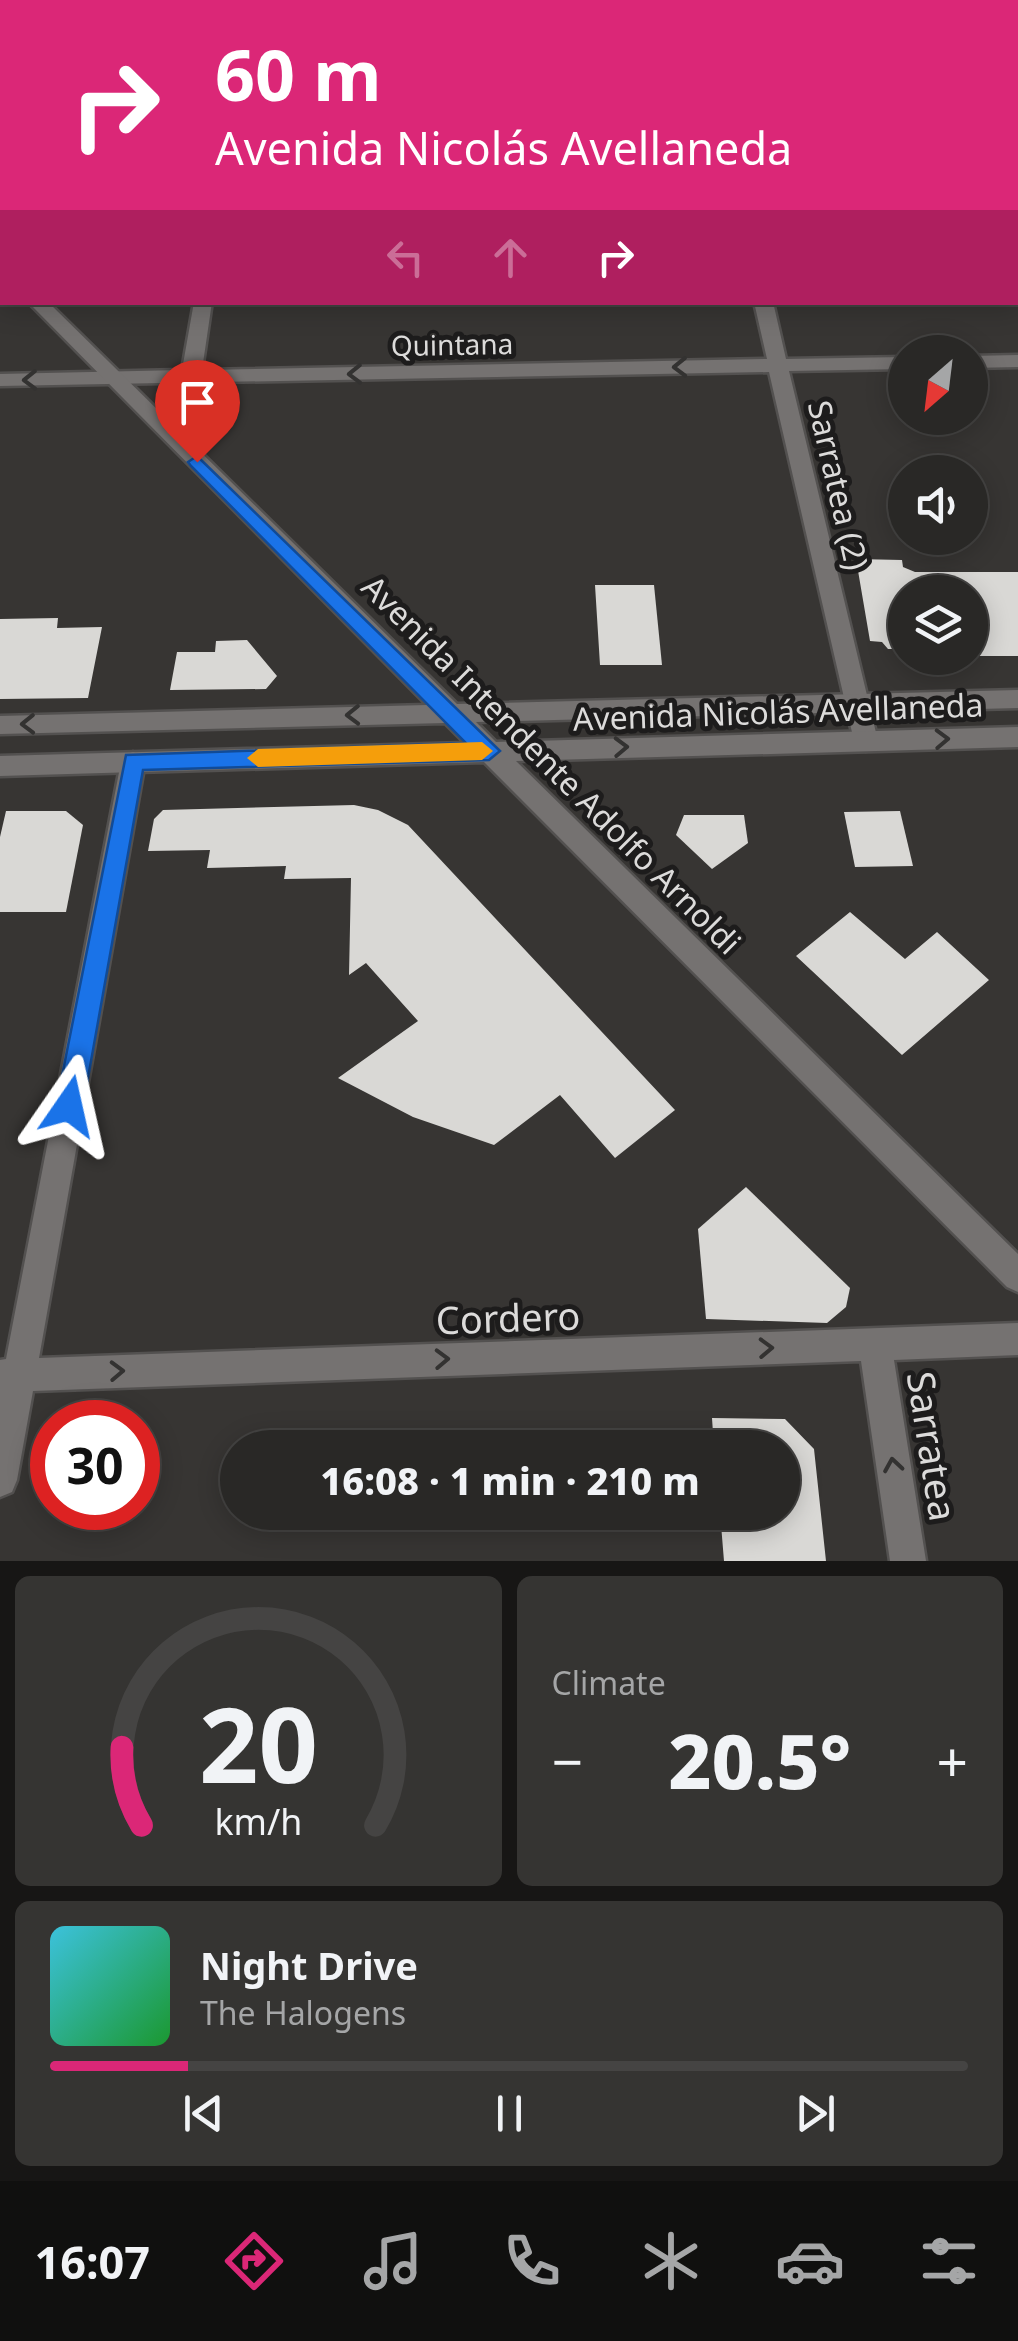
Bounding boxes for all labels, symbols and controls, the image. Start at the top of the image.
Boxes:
text: 60 m [215,26,382,122]
icon: right [50,40,180,170]
text: Avenida Nicolás Avellaneda [215,117,792,178]
icon: left [378,230,433,285]
icon: ahead [483,230,538,285]
icon: right [588,230,643,285]
street label: Quintana [390,324,514,364]
north arrow [888,335,988,435]
map controls [888,335,988,675]
one-way arrow [672,357,688,378]
pin [155,360,240,463]
one-way arrow [347,363,363,384]
one-way arrow [22,369,38,391]
icon: arrive [170,375,225,430]
street label: Sarratea (2) [799,396,879,574]
button: sound [888,455,988,555]
street label: Avenida Intendente Adolfo Arnoldi [353,565,751,963]
button: layers [888,575,988,675]
street label: Avenida Nicolás Avellaneda [572,682,984,740]
one-way arrow [345,705,361,726]
one-way arrow [20,713,36,734]
one-way arrow [935,728,951,749]
one-way arrow [614,737,630,758]
position arrow [17,1054,121,1158]
street label: Cordero [435,1288,581,1346]
one-way arrow [759,1337,775,1358]
one-way arrow [434,1349,450,1370]
one-way arrow [109,1361,125,1382]
street label: Sarratea [896,1368,970,1524]
speed limit sign: 30 [30,1400,160,1530]
text: 16:08 · 1 min · 210 m [320,1454,700,1506]
one-way arrow [884,1456,905,1473]
text: Climate [552,1661,666,1704]
text: 20 [199,1672,318,1813]
text: 20.5° [668,1709,851,1811]
text: − [552,1723,583,1798]
text: + [937,1723,968,1798]
text: km/h [214,1797,302,1845]
text: Night Drive [200,1939,418,1991]
text: The Halogens [200,1991,406,2034]
icon: previous [176,2086,231,2141]
icon: pause [482,2086,537,2141]
icon: next [788,2086,843,2141]
icon: directions [219,2226,289,2296]
icon: music [358,2226,428,2296]
icon: phone [497,2226,567,2296]
icon: climate [636,2226,706,2296]
icon: car [775,2226,845,2296]
icon: filters [914,2226,984,2296]
text: 16:07 [34,2231,150,2292]

